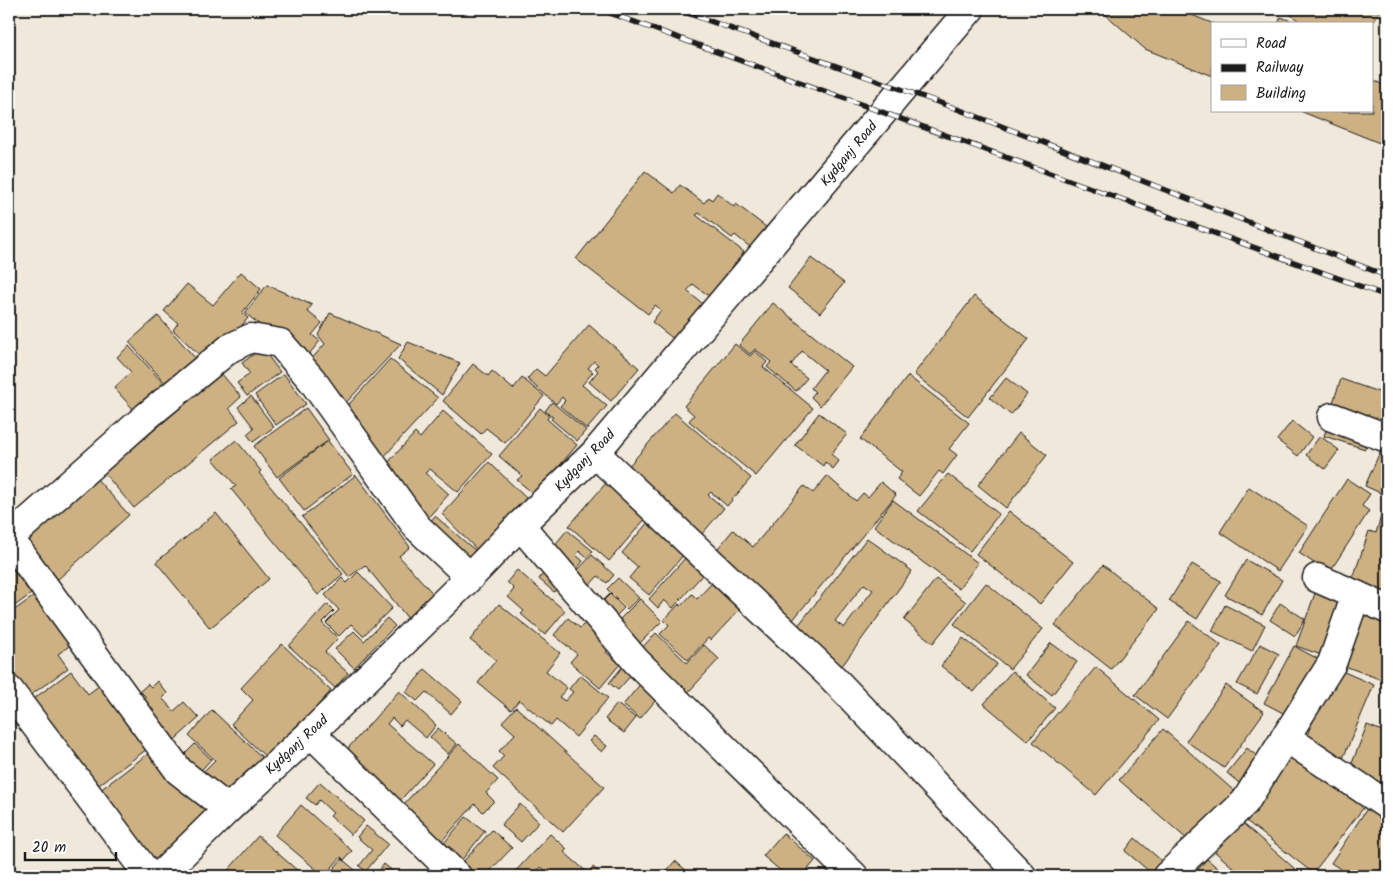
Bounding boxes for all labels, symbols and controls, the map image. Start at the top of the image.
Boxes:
legend [1211,22,1374,112]
text: Road [1256,32,1287,56]
text: Railway [1256,56,1304,80]
text: Building [1256,82,1306,106]
street label: Kydganj Road [815,116,884,192]
street label: Kydganj Road [549,424,621,497]
street label: Kydganj Road [260,709,334,780]
scale bar [25,830,116,862]
text: 20 m [32,836,66,860]

